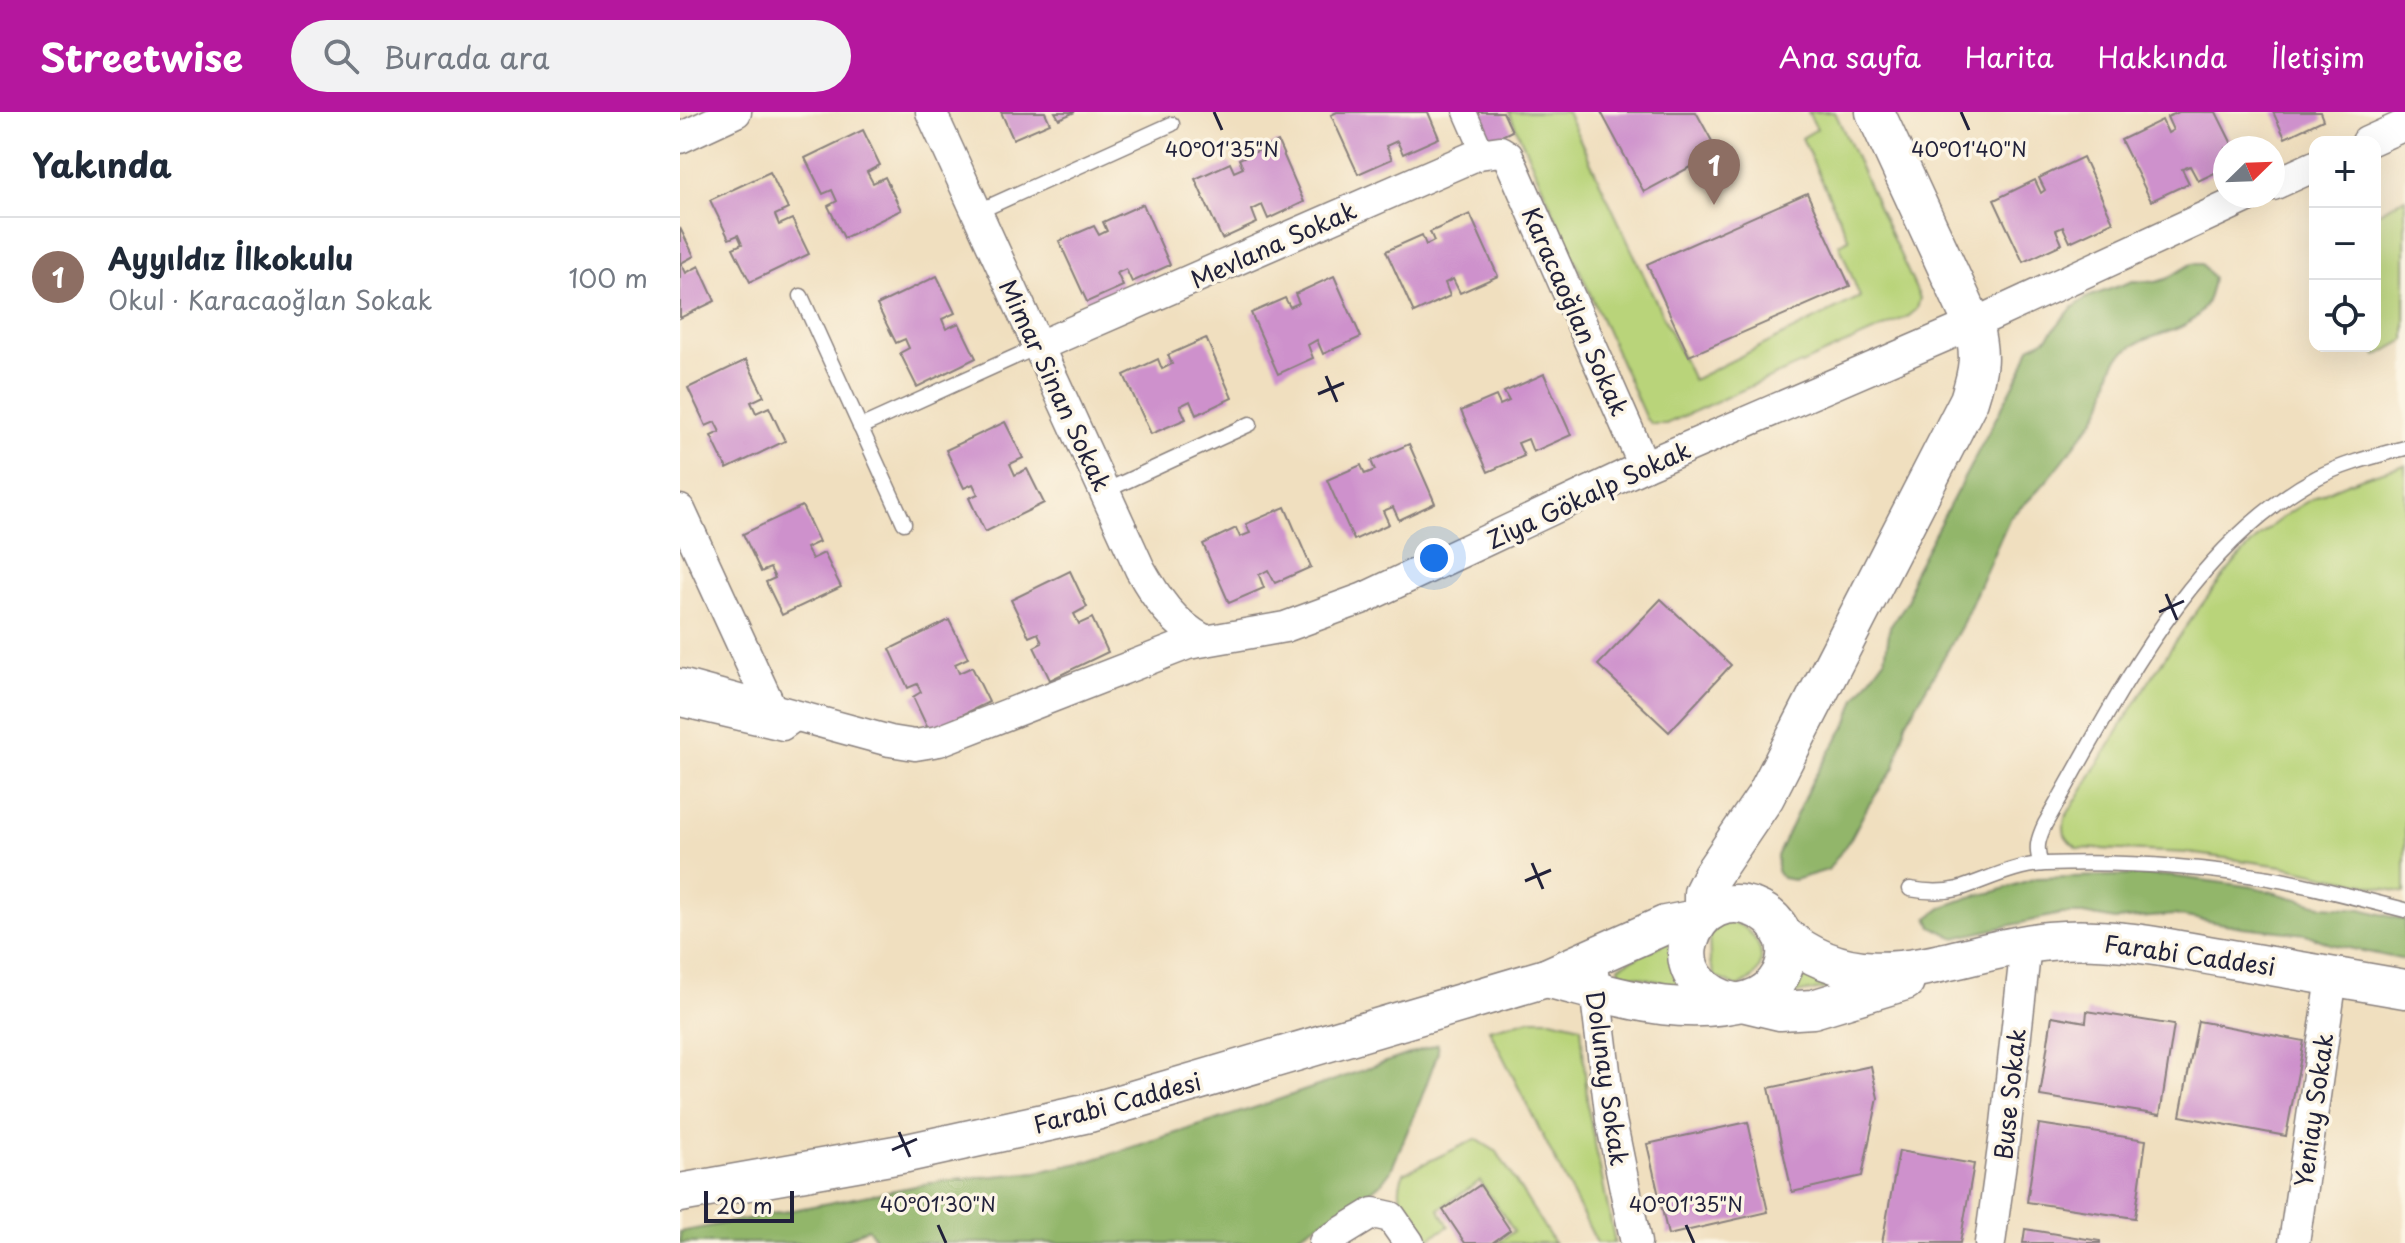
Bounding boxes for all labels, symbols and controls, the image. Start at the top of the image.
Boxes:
search box [291,20,851,92]
text: Streetwise [40,28,243,85]
icon: search [319,34,363,78]
text: Burada ara [383,34,550,79]
text: Ana sayfa [1779,35,1921,78]
text: Harita [1965,35,2054,78]
text: Hakkında [2098,35,2227,78]
text: İletişim [2271,35,2365,78]
text: 40°01'35"N [1165,134,1279,164]
text: 40°01'40"N [1911,134,2027,164]
north arrow [2213,136,2285,208]
map controls [2309,136,2381,352]
button: + [2309,136,2381,208]
text: Yakında [32,138,172,190]
pin: 1 [1688,139,1740,205]
street label: Mevlana Sokak [1184,191,1362,297]
street label: Karacaoğlan Sokak [1514,201,1638,422]
button: − [2309,208,2381,280]
text: Ayyıldız İlkokulu [108,235,354,280]
text: 1 [52,258,64,297]
text: 100 m [568,258,648,297]
street label: Mimar Sinan Sokak [991,273,1121,497]
text: Okul · Karacaoğlan Sokak [108,280,432,319]
button: locate [2309,280,2381,352]
street label: Ziya Gökalp Sokak [1480,431,1696,557]
your location [1414,538,1454,578]
street label: Farabi Caddesi [2102,924,2278,984]
street label: Dolunay Sokak [1578,988,1638,1168]
street label: Buse Sokak [1984,1027,2034,1161]
street label: Yeniay Sokak [2284,1031,2342,1189]
street label: Farabi Caddesi [1029,1062,1205,1142]
scale bar [704,1187,794,1223]
text: 20 m [716,1188,773,1221]
text: 40°01'30"N [880,1189,996,1219]
text: 40°01'35"N [1629,1189,1743,1219]

